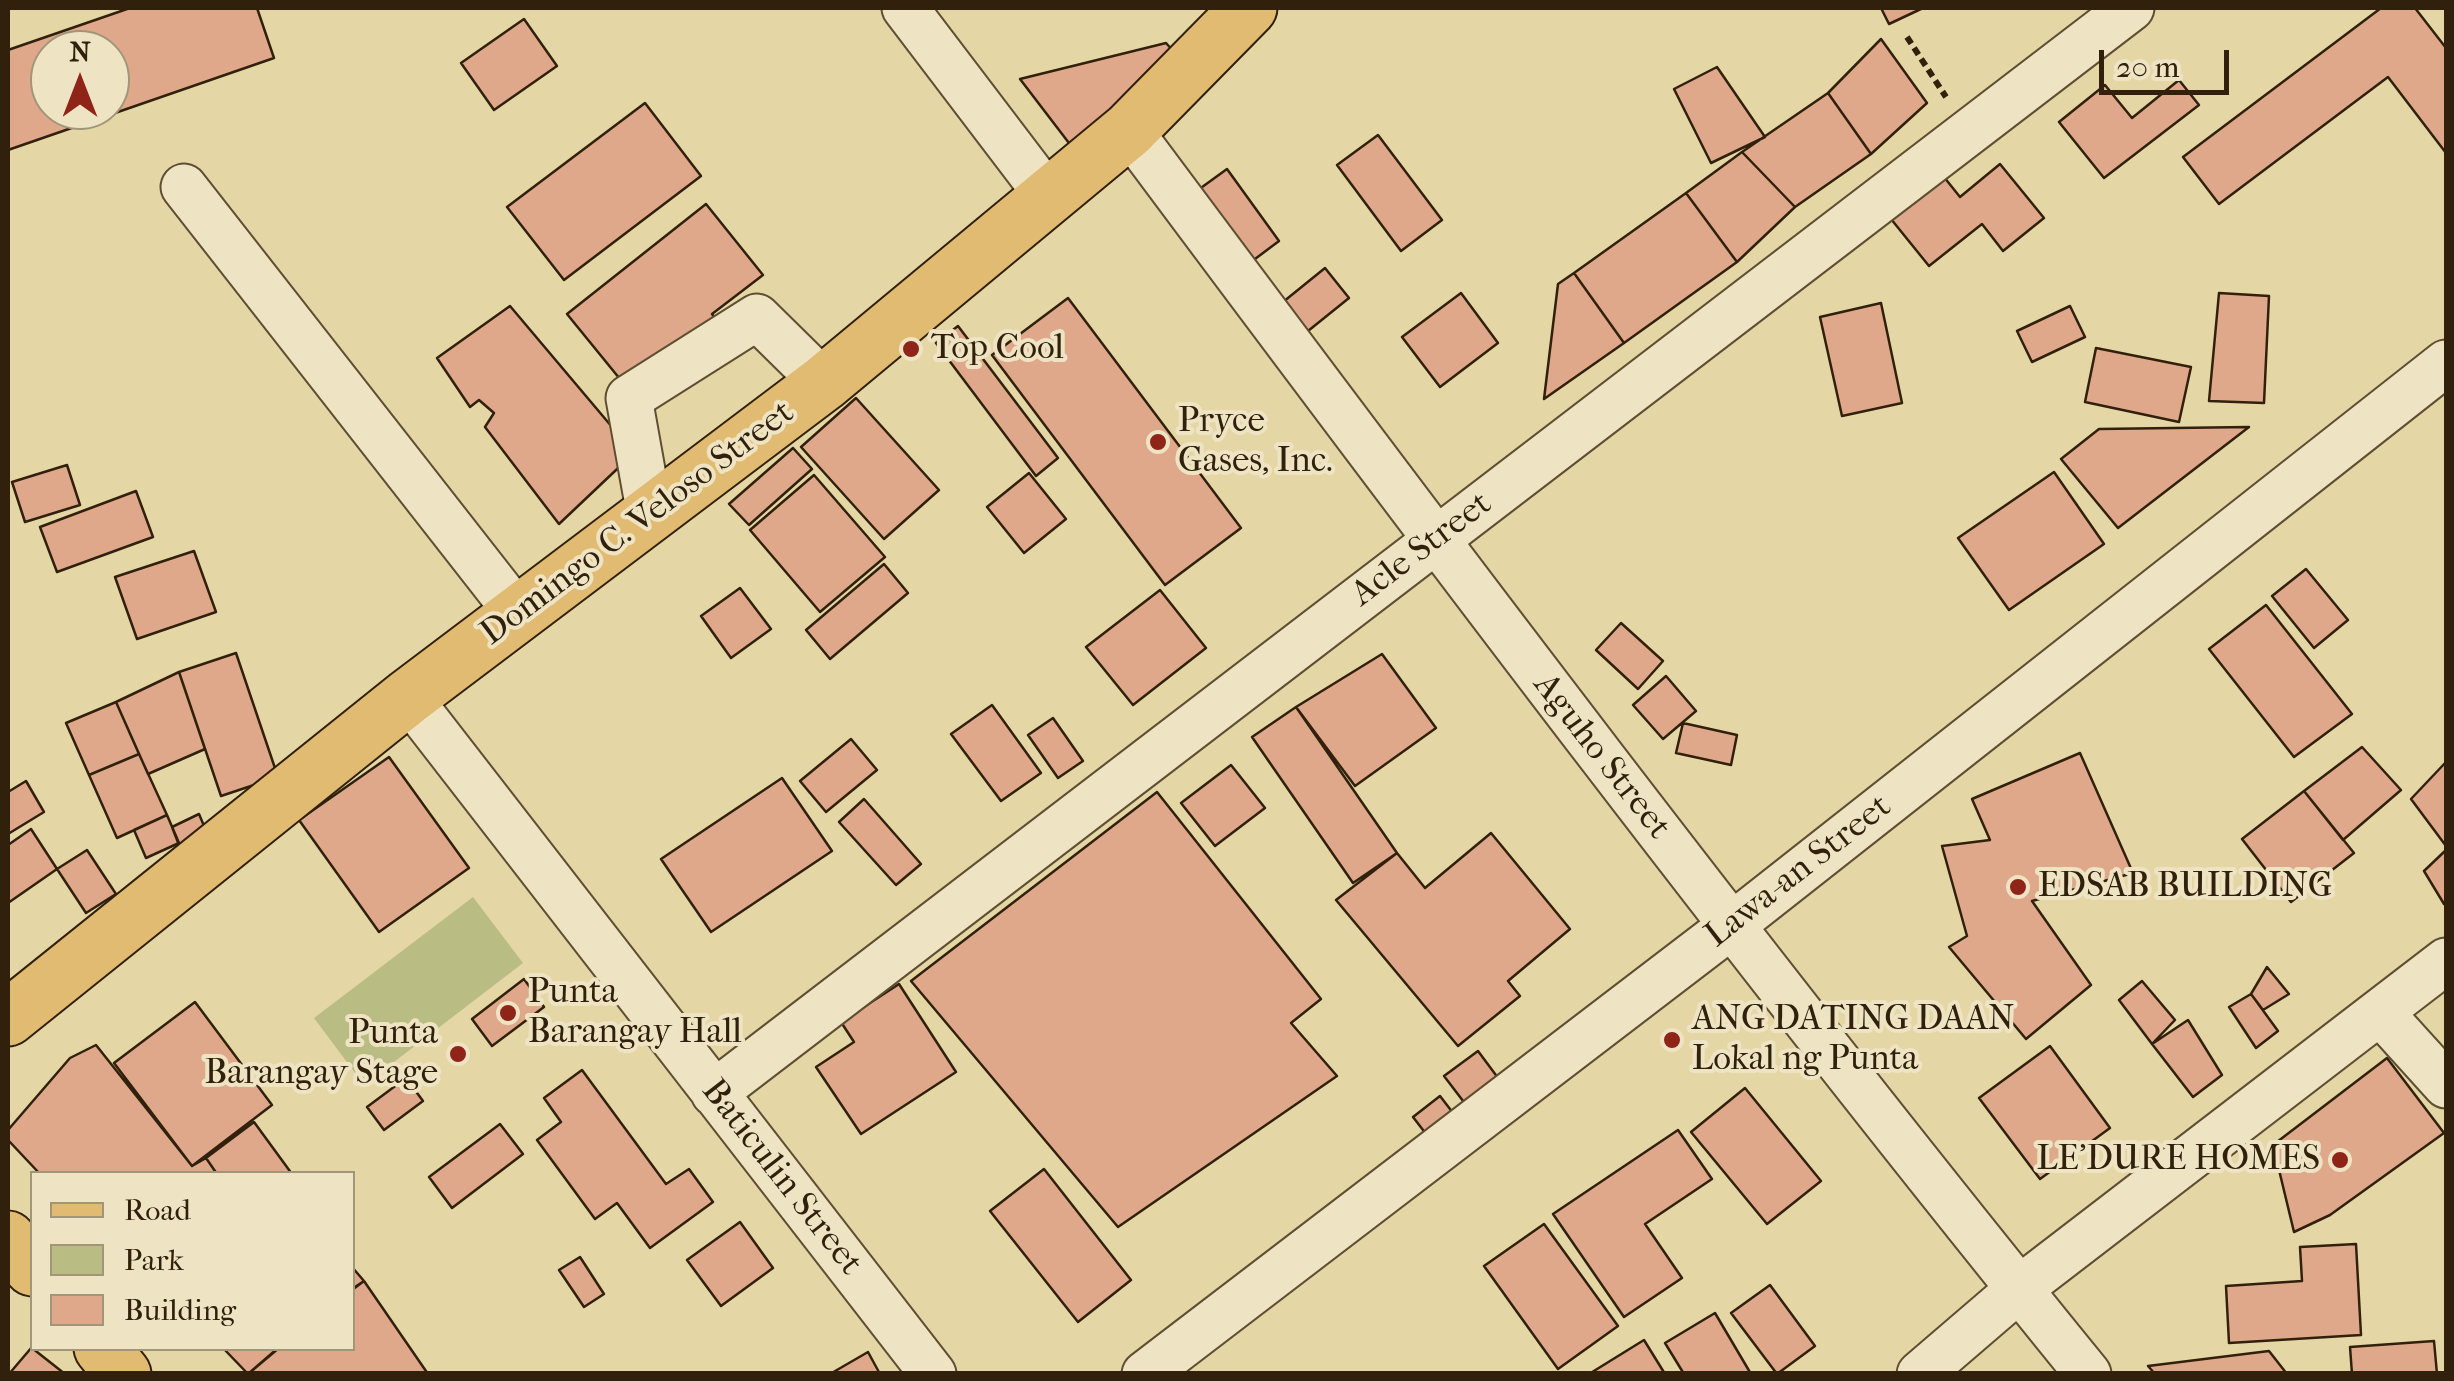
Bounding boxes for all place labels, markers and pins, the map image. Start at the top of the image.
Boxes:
place label: Top Cool [931,328,1064,370]
marker: Top Cool [900,338,922,360]
place label: Pryce Gases, Inc. [1178,401,1333,483]
marker: Pryce Gases, Inc. [1147,431,1169,453]
place label: EDSAB BUILDING [2038,866,2332,908]
marker: EDSAB BUILDING [2007,876,2029,898]
place label: Punta Barangay Hall [528,972,742,1054]
place label: ANG DATING DAAN Lokal ng Punta [1692,999,2014,1081]
marker: Punta Barangay Hall [497,1002,519,1024]
place label: Punta Barangay Stage [204,1013,438,1095]
marker: ANG DATING DAAN Lokal ng Punta [1661,1029,1683,1051]
marker: Punta Barangay Stage [447,1043,469,1065]
place label: LE'DURE HOMES [2037,1139,2320,1181]
marker: LE'DURE HOMES [2329,1149,2351,1171]

